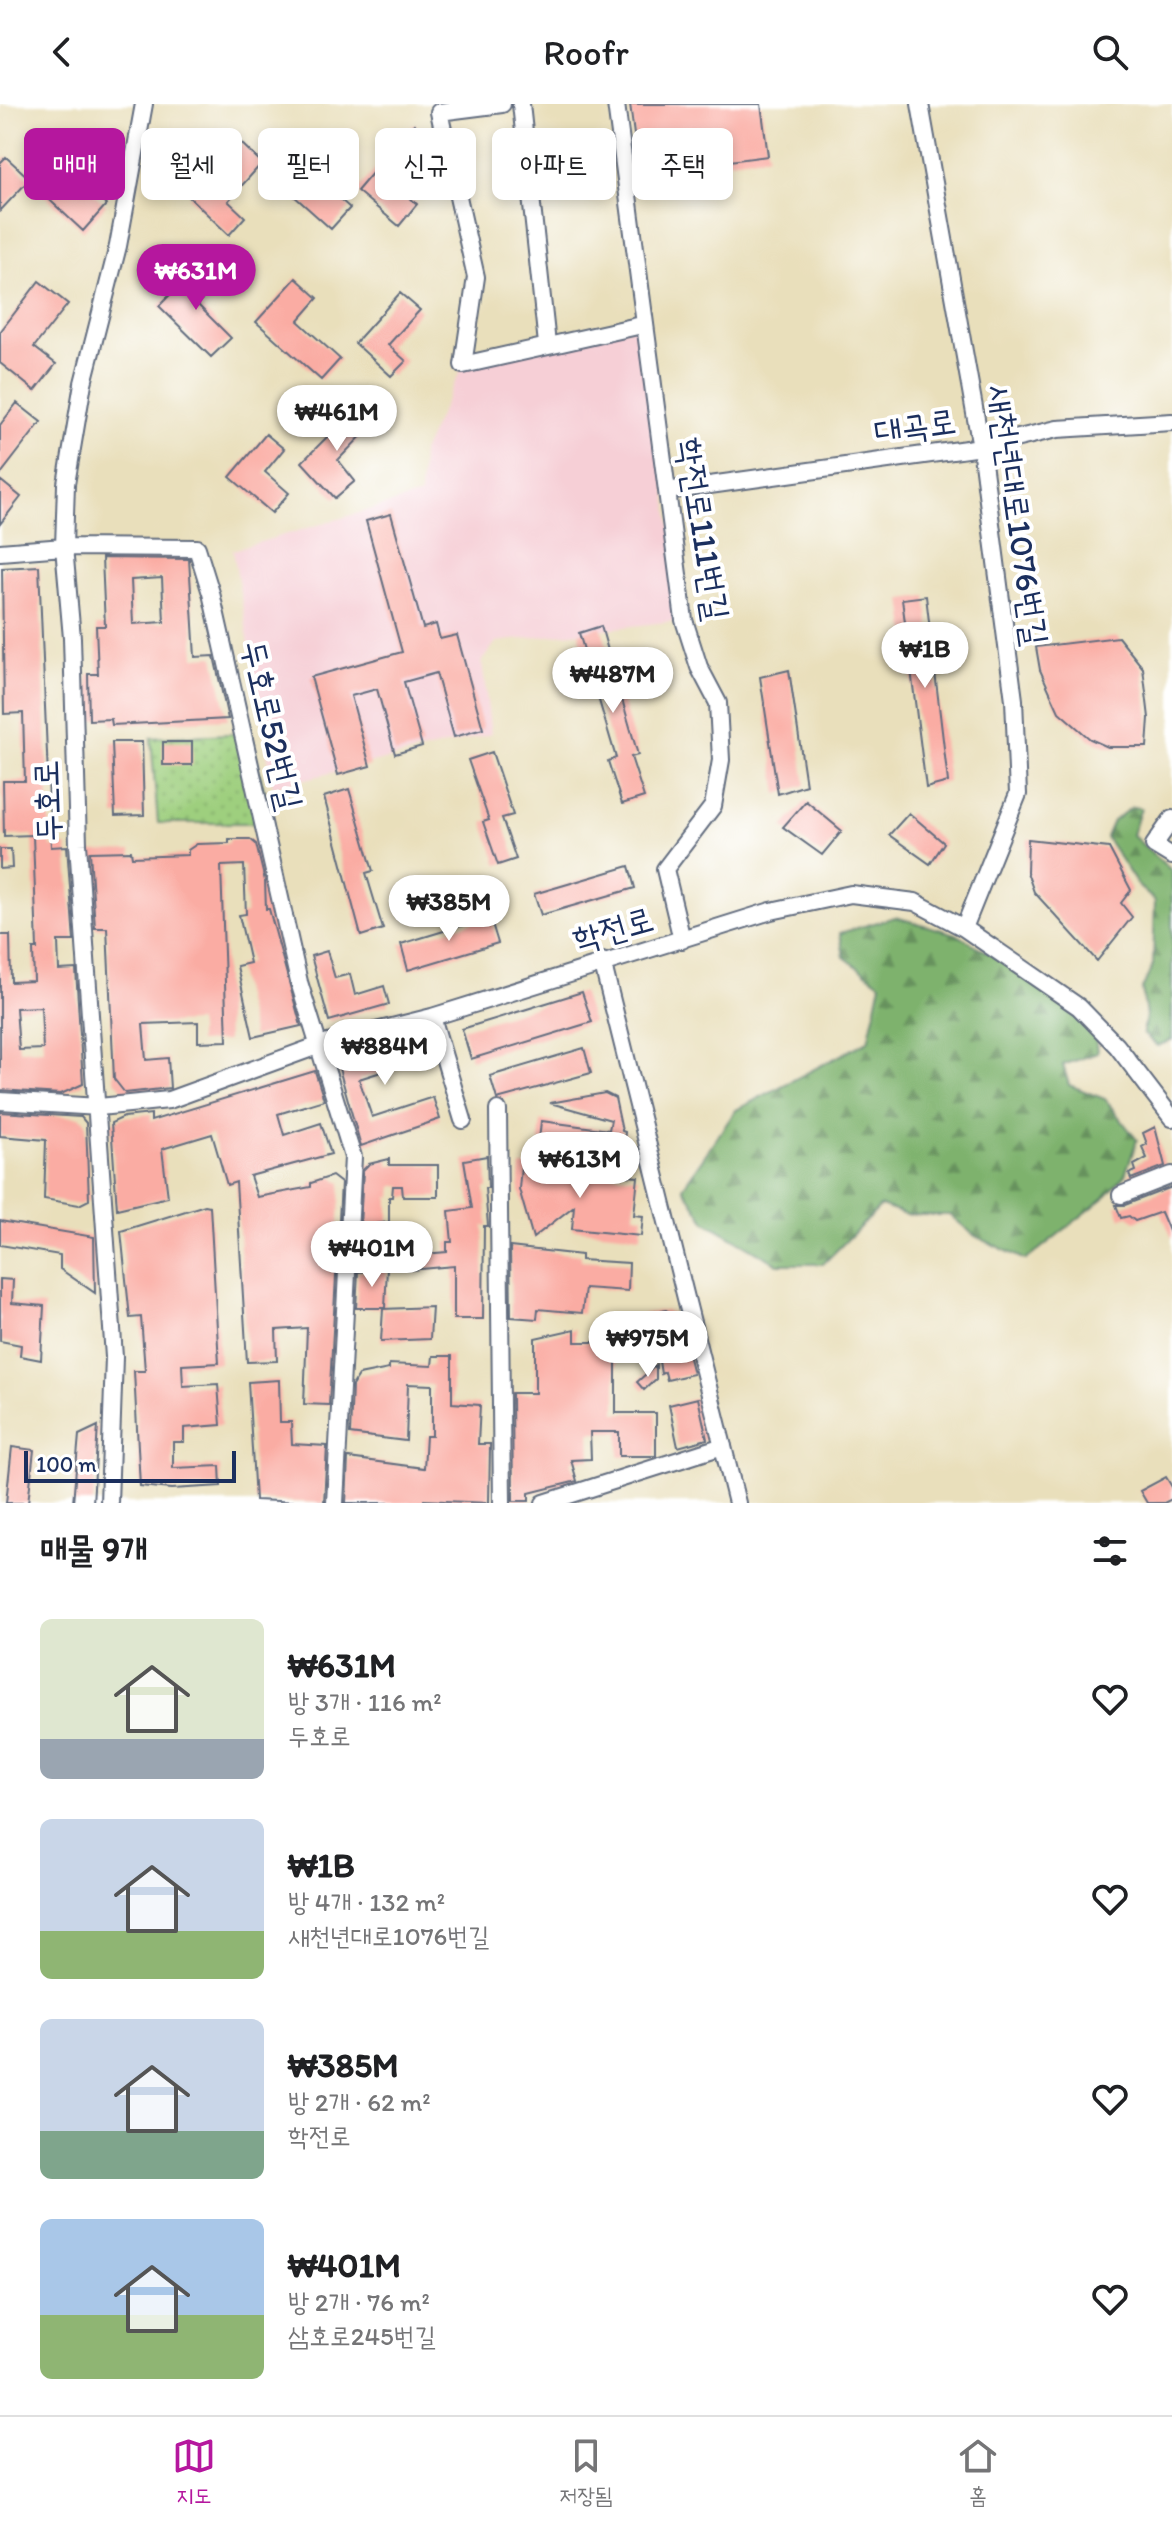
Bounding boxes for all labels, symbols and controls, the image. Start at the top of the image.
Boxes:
icon: back [40,30,84,74]
icon: search [1088,30,1132,74]
text: Roofr [543,31,629,74]
chip: 매매 [24,128,125,200]
chip: 월세 [141,128,242,200]
chip: 필터 [258,128,359,200]
chip: 신규 [375,128,476,200]
chip: 아파트 [492,128,616,200]
chip: 주택 [632,128,733,200]
pin: ₩631M [140,244,252,312]
text: ₩631M [155,254,237,286]
street label: 새천년대로1076번길 [979,382,1057,648]
pin: ₩461M [281,385,393,453]
text: ₩461M [295,395,379,427]
street label: 대곡로 [872,400,958,452]
street label: 학전로111번길 [668,435,738,623]
pin: ₩1B [886,622,964,690]
text: ₩1B [899,632,951,664]
street label: 두호로52번길 [233,636,311,814]
pin: ₩487M [557,647,669,715]
text: ₩487M [570,657,656,689]
street label: 두호로 [25,759,69,843]
pin: ₩385M [393,875,505,943]
text: ₩385M [407,885,491,917]
street label: 학전로 [568,898,658,960]
pin: ₩884M [329,1019,441,1087]
text: ₩884M [342,1029,428,1061]
pin: ₩613M [524,1132,636,1200]
text: ₩613M [539,1142,621,1174]
pin: ₩401M [316,1221,428,1289]
text: ₩401M [329,1231,415,1263]
pin: ₩975M [592,1311,704,1379]
text: ₩975M [607,1321,689,1353]
scale bar [24,1447,236,1483]
text: 100 m [36,1451,97,1478]
text: 매물 9개 [40,1529,148,1570]
icon: filters [1088,1529,1132,1573]
text: ₩631M [288,1645,396,1686]
icon: home [104,1651,200,1747]
icon: heart [1088,1677,1132,1721]
text: 방 3개 · 116 m² [288,1686,442,1718]
text: 두호로 [288,1720,351,1752]
text: ₩1B [288,1845,355,1886]
icon: home [104,1851,200,1947]
icon: heart [1088,1877,1132,1921]
text: 방 4개 · 132 m² [288,1886,445,1918]
text: 새천년대로1076번길 [288,1920,489,1952]
text: ₩385M [288,2045,399,2086]
icon: home [104,2051,200,2147]
icon: heart [1088,2077,1132,2121]
text: 방 2개 · 62 m² [288,2086,431,2118]
text: 학전로 [288,2120,351,2152]
text: ₩401M [288,2245,401,2286]
icon: home [104,2251,200,2347]
icon: heart [1088,2277,1132,2321]
text: 방 2개 · 76 m² [288,2286,430,2318]
text: 삼호로245번길 [288,2320,436,2352]
tab: 지도 [172,2434,216,2510]
tab: 저장됨 [559,2434,613,2510]
tab: 홈 [956,2434,1000,2510]

